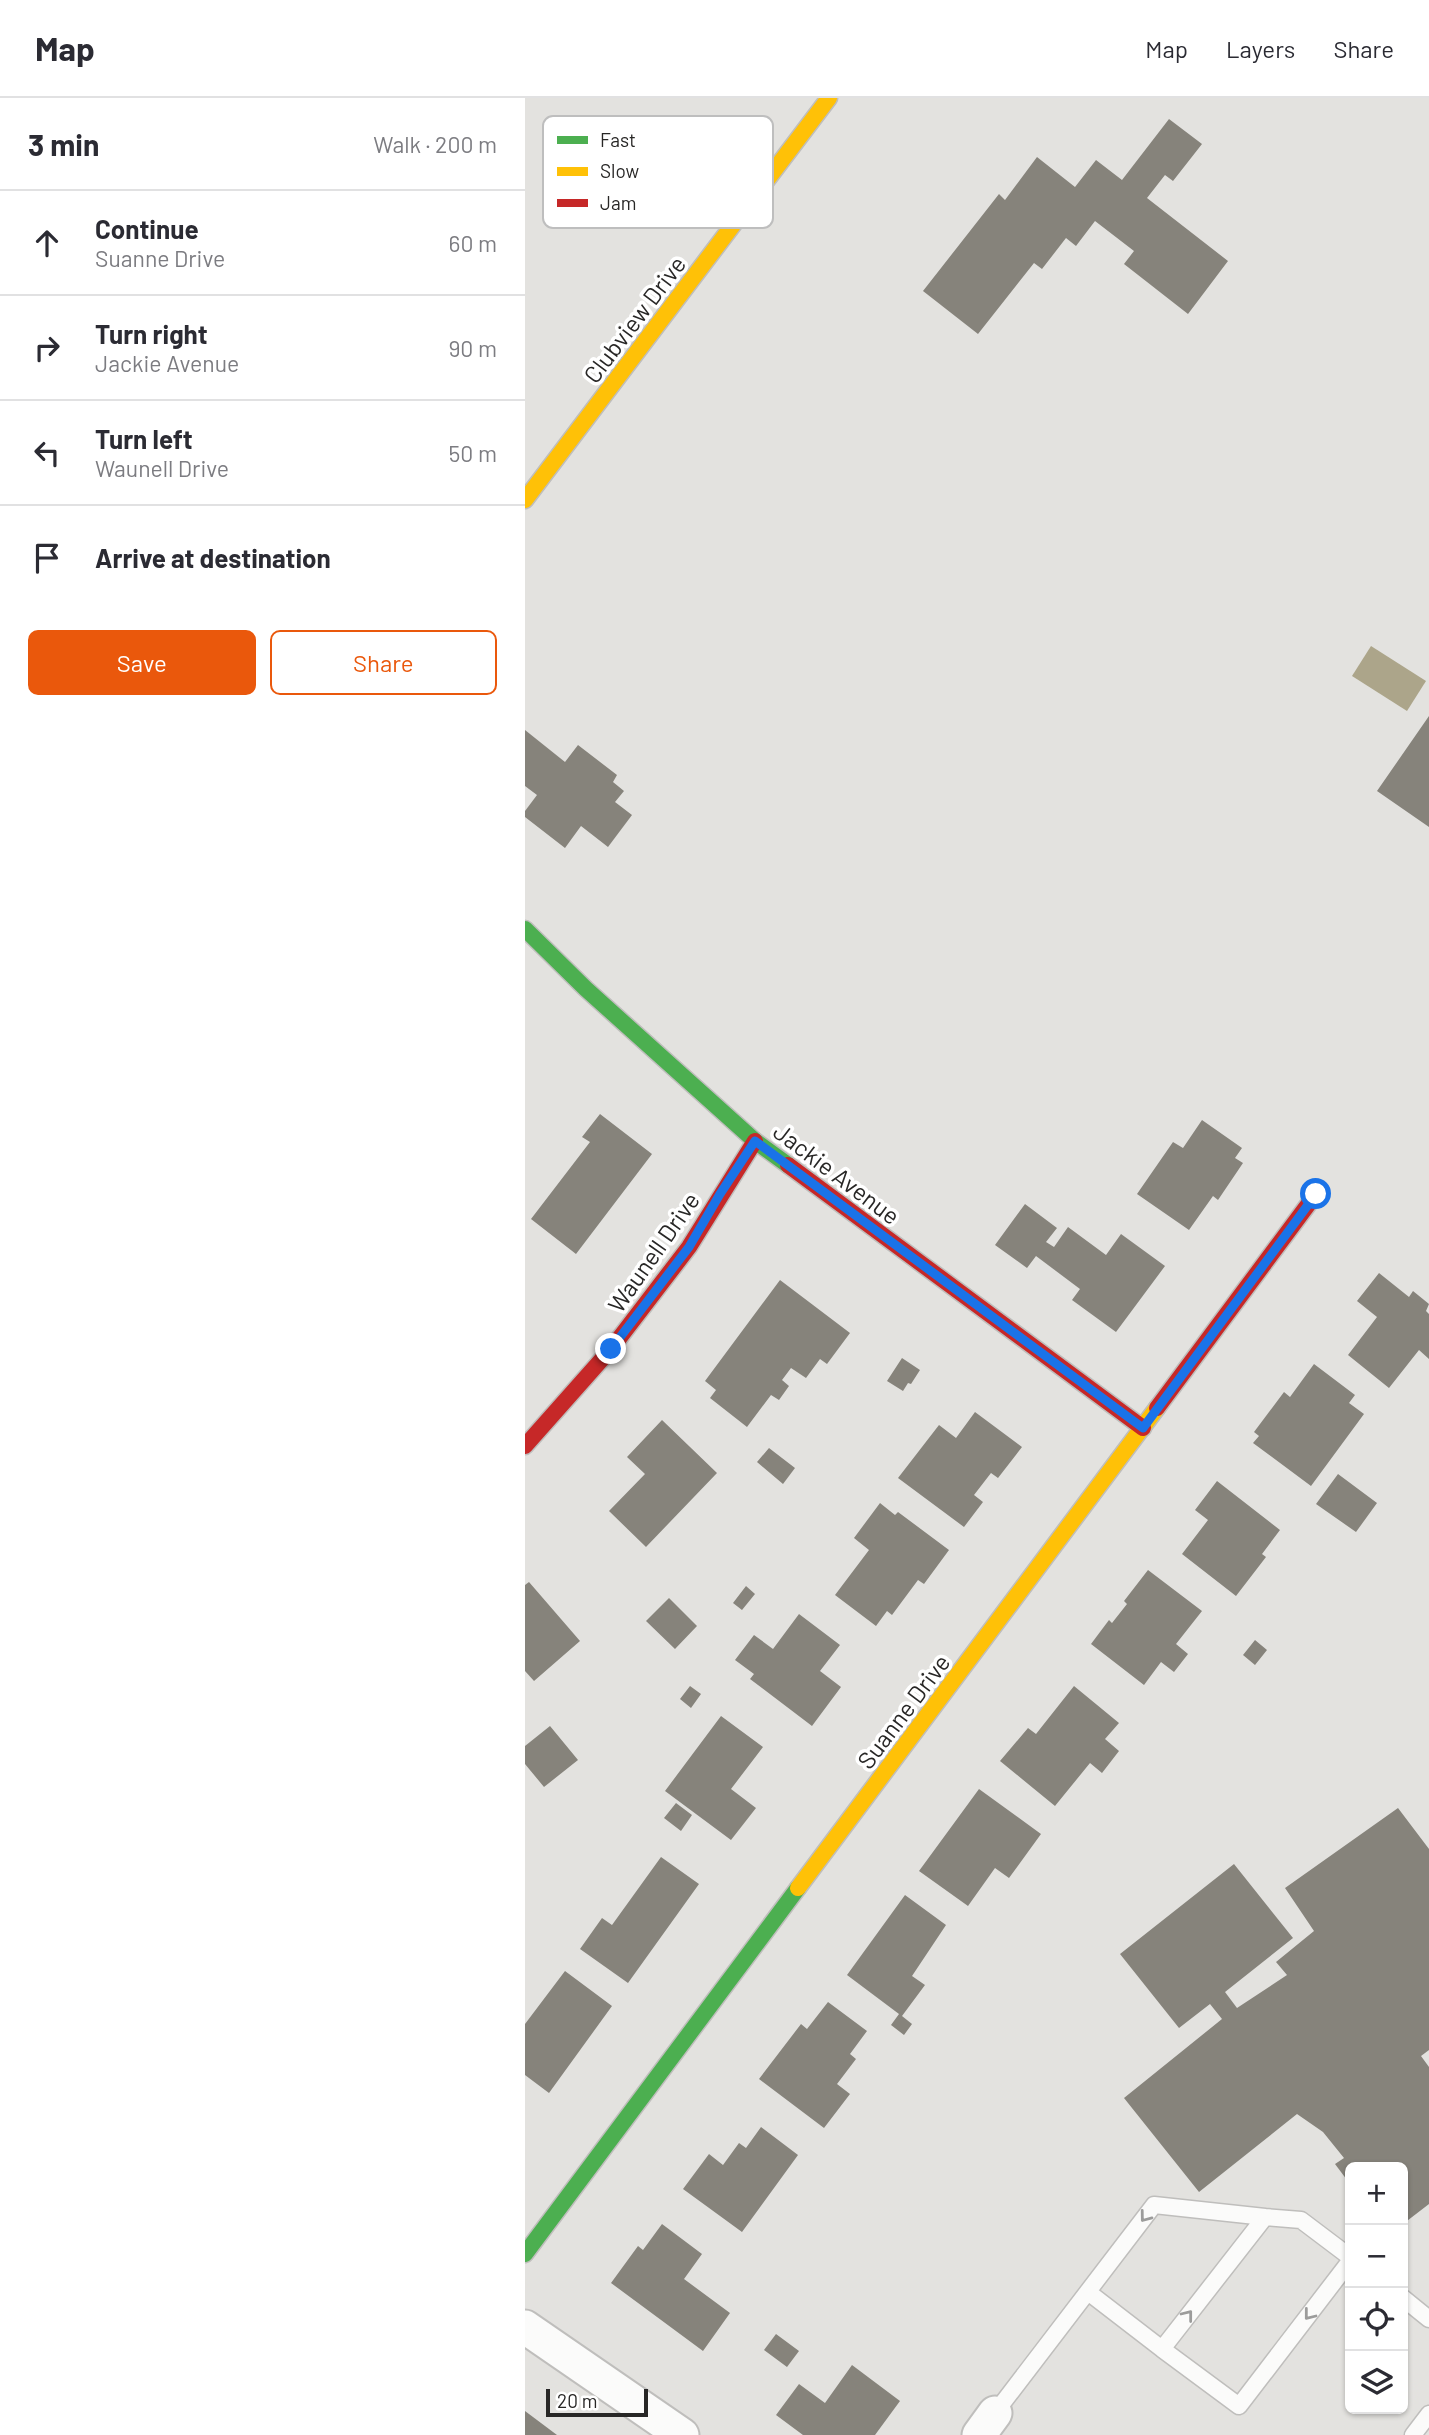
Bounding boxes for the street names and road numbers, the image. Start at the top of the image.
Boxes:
street label: Clubview Drive [577,250,691,388]
street label: Jackie Avenue [768,1116,906,1230]
street label: Waunell Drive [601,1186,705,1318]
street label: Suanne Drive [851,1648,955,1774]

